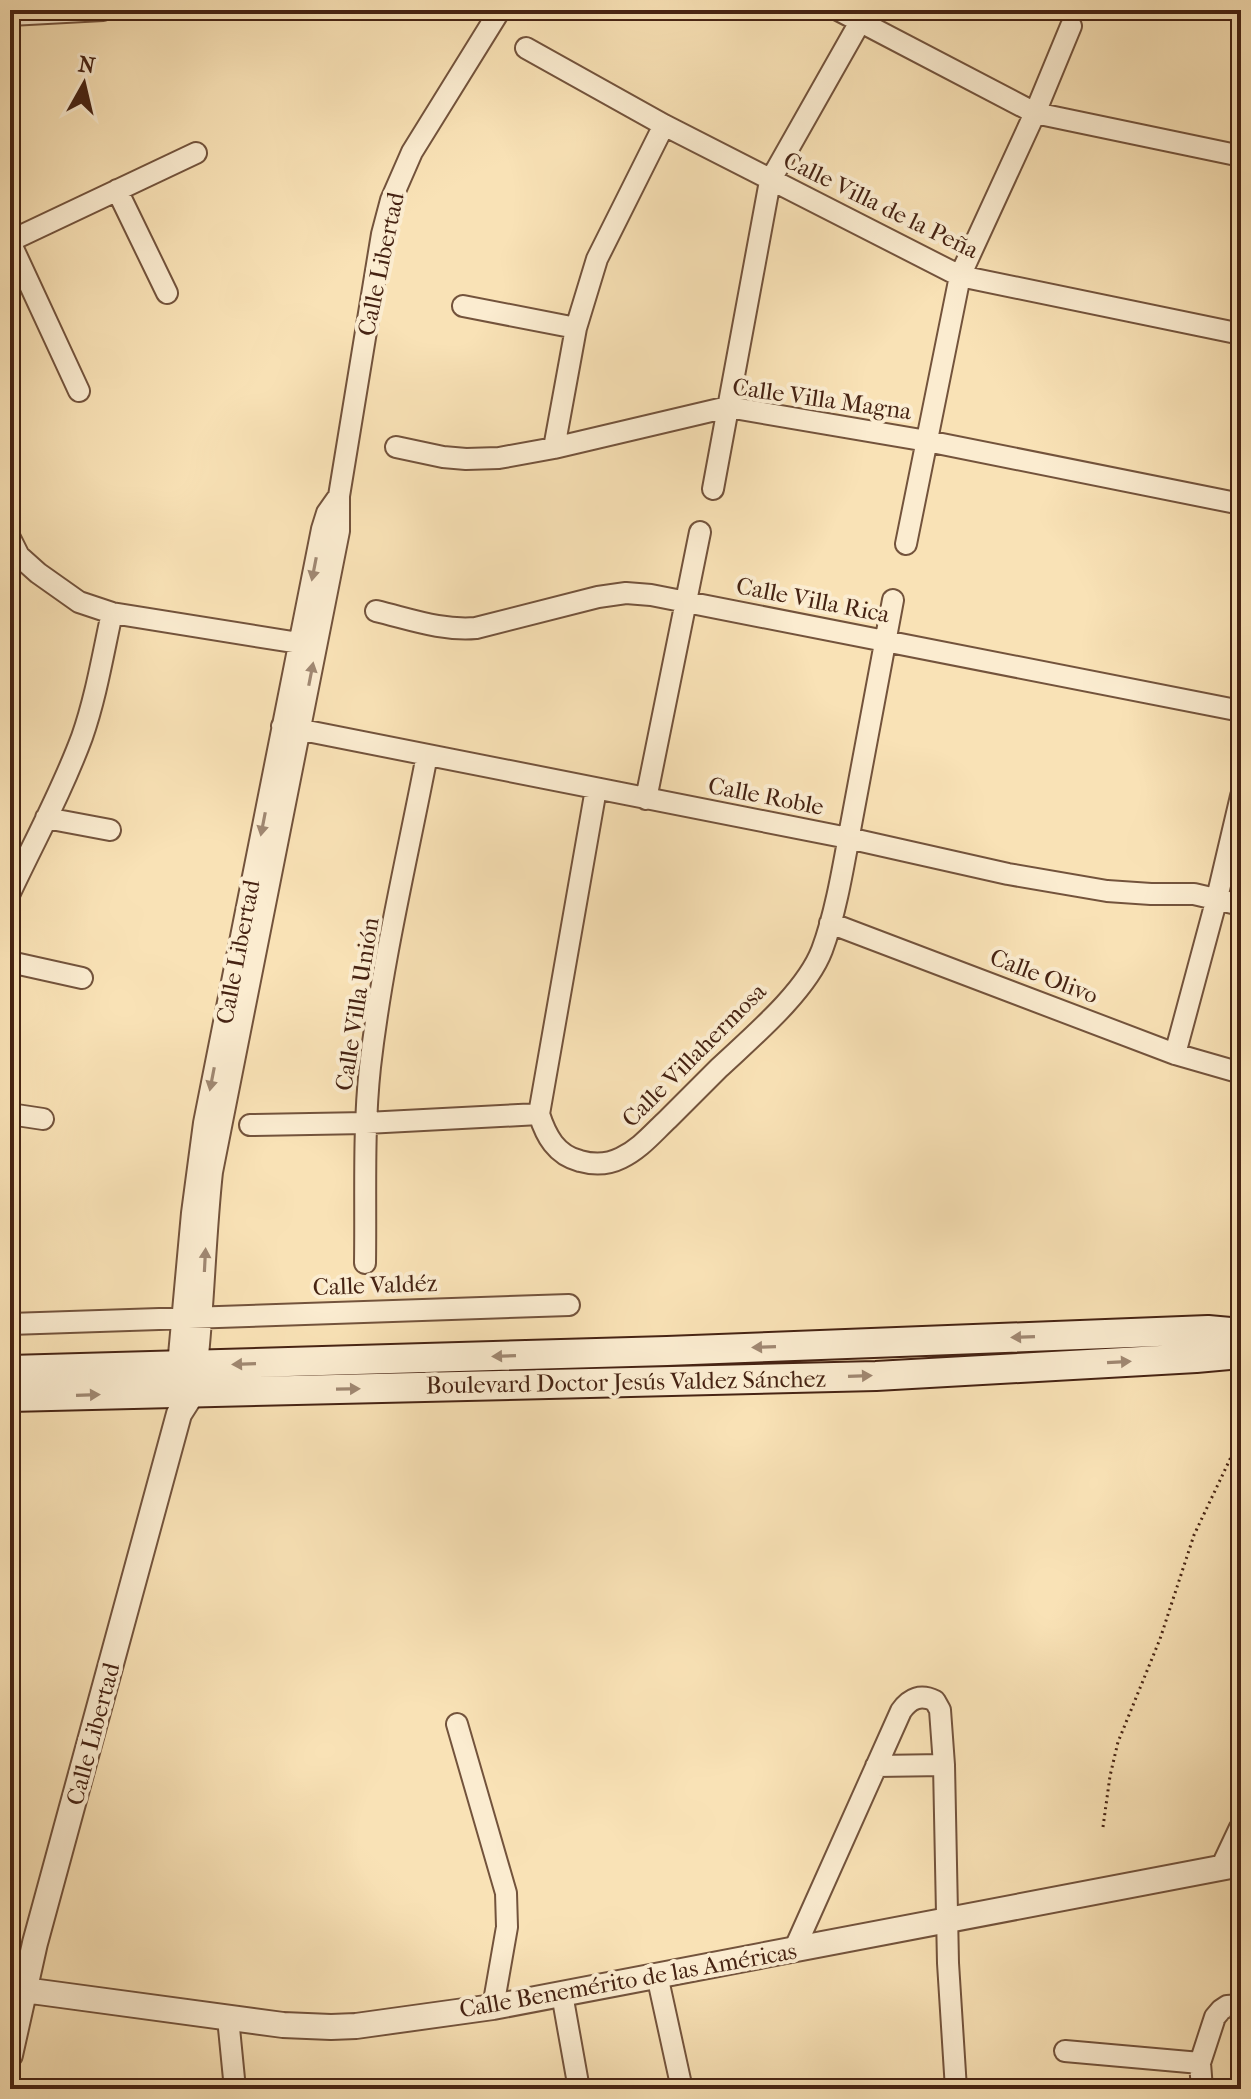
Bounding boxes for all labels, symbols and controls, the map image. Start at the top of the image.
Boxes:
north arrow [44,44,124,124]
text: N [77,51,97,79]
street label: Calle Villa de la Peña [779,146,984,265]
street label: Calle Libertad [352,189,410,338]
street label: Calle Villa Magna [731,373,914,426]
one-way arrow [307,557,320,582]
street label: Calle Villa Rica [734,571,893,629]
one-way arrow [306,661,318,686]
street label: Calle Roble [706,771,826,821]
one-way arrow [256,812,269,837]
street label: Calle Libertad [210,877,266,1026]
street label: Calle Villa Unión [329,915,385,1093]
street label: Calle Olivo [986,943,1102,1009]
street label: Calle Villahermosa [616,977,772,1133]
one-way arrow [205,1067,218,1092]
one-way arrow [199,1247,212,1272]
street label: Calle Valdéz [312,1269,438,1301]
one-way arrow [1010,1331,1035,1344]
one-way arrow [751,1341,776,1354]
one-way arrow [491,1350,516,1362]
one-way arrow [1107,1355,1132,1368]
one-way arrow [231,1357,256,1370]
street label: Boulevard Doctor Jesús Valdez Sánchez [426,1365,827,1399]
one-way arrow [848,1370,873,1383]
one-way arrow [336,1383,361,1395]
one-way arrow [76,1388,101,1401]
street label: Calle Libertad [61,1659,126,1808]
street label: Calle Benemérito de las Américas [457,1936,799,2023]

